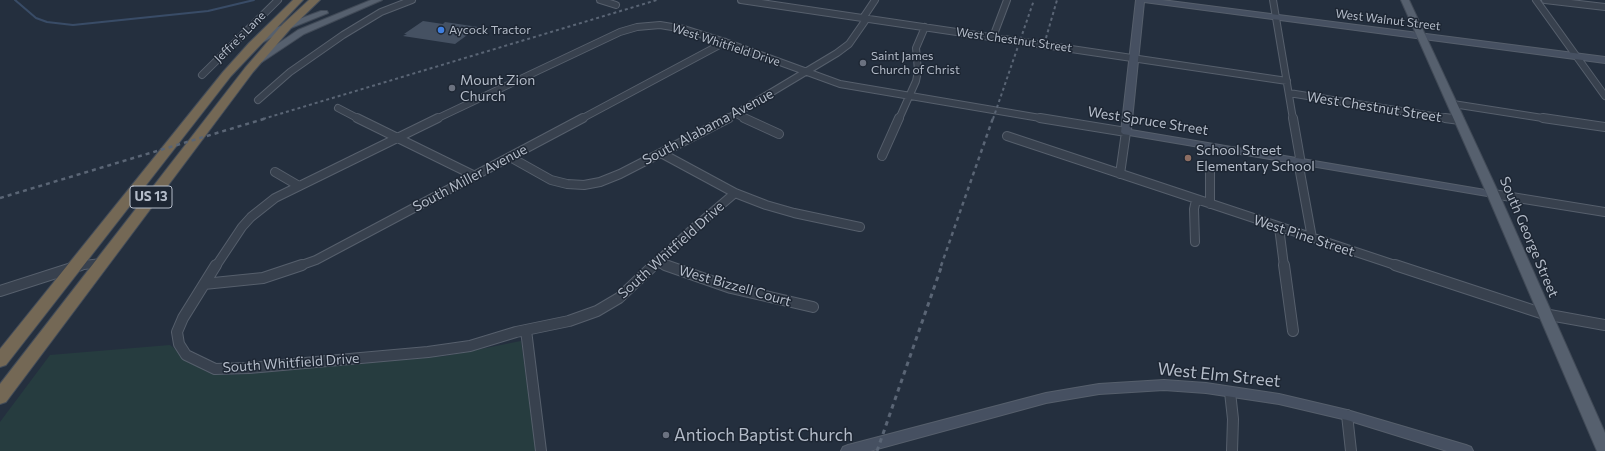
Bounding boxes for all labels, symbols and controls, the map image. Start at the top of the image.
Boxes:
street label: West Walnut Street [1335,6,1441,34]
street label: Jeffre's Lane [211,8,269,66]
street label: West Whitfield Drive [670,21,782,69]
place label: Aycock Tractor [449,23,531,37]
marker: Aycock Tractor [436,25,446,35]
street label: West Chestnut Street [955,25,1073,55]
place label: Saint James Church of Christ [871,49,960,77]
marker: Saint James Church of Christ [858,58,868,68]
place label: Mount Zion Church [460,72,535,104]
marker: Mount Zion Church [447,83,457,93]
street label: South Alabama Avenue [640,85,776,169]
street label: West Chestnut Street [1305,88,1443,126]
street label: West Spruce Street [1086,103,1210,139]
street label: South Miller Avenue [410,141,530,215]
place label: School Street Elementary School [1196,142,1315,174]
marker: School Street Elementary School [1183,153,1193,163]
street label: South George Street [1496,174,1562,300]
road number: US 13 [130,186,172,208]
street label: South Whitfield Drive [614,198,728,302]
street label: West Pine Street [1251,212,1357,260]
street label: West Bizzell Court [677,262,793,310]
street label: South Whitfield Drive [222,350,360,376]
street label: West Elm Street [1156,358,1282,392]
place label: Antioch Baptist Church [674,425,853,445]
marker: Antioch Baptist Church [661,430,671,440]

